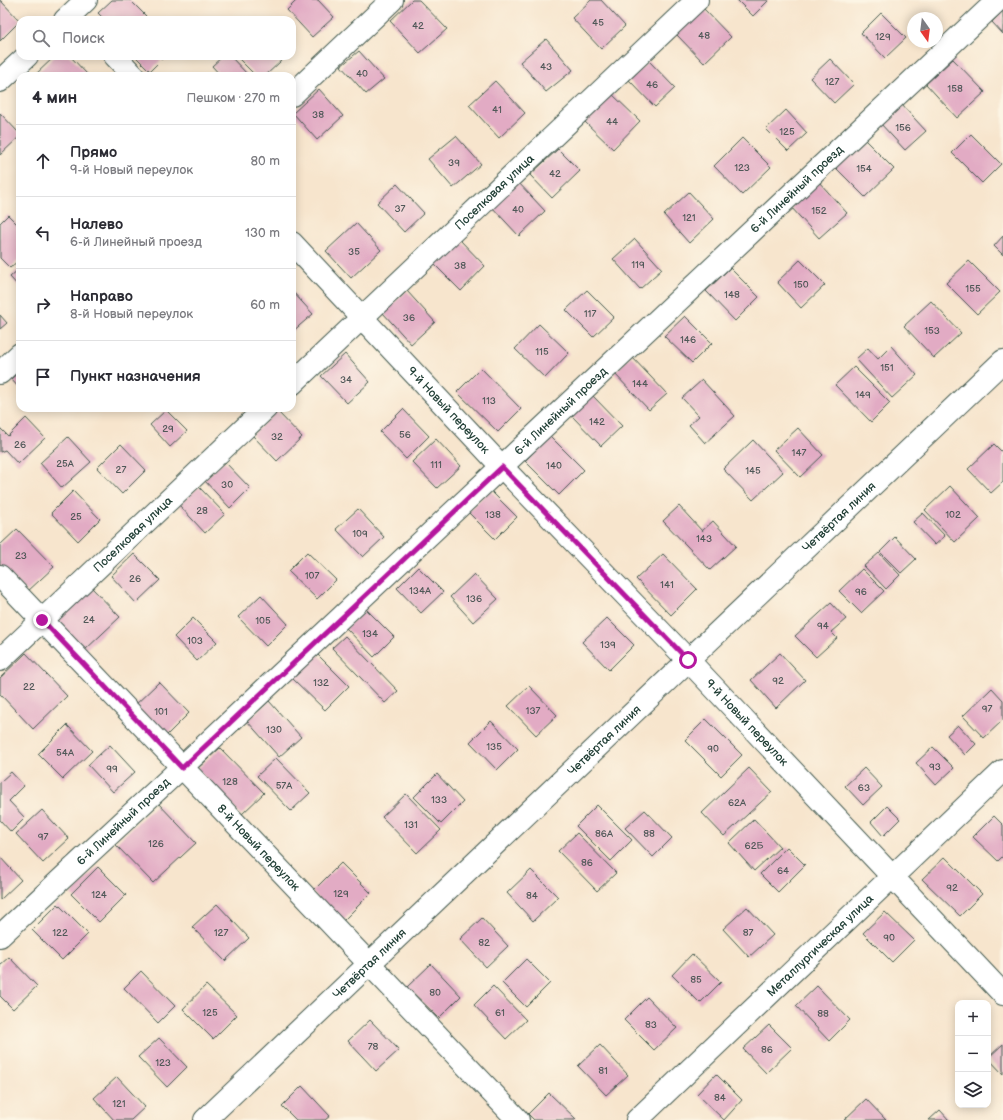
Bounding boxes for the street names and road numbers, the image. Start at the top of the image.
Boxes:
street label: 6-й Линейный проезд [748,142,847,237]
street label: Поселковая улица [452,151,538,234]
street label: 9-й Новый переулок [404,364,493,457]
street label: 6-й Линейный проезд [511,364,611,459]
street label: Четвёртая линия [800,479,879,556]
street label: Поселковая улица [90,493,176,576]
street label: 9-й Новый переулок [702,676,791,770]
street label: Четвёртая линия [565,702,645,779]
street label: 6-й Линейный проезд [74,775,174,869]
street label: 8-й Новый переулок [214,802,303,895]
street label: Металлургическая улица [764,891,877,1000]
street label: Четвёртая линия [330,925,410,1002]

